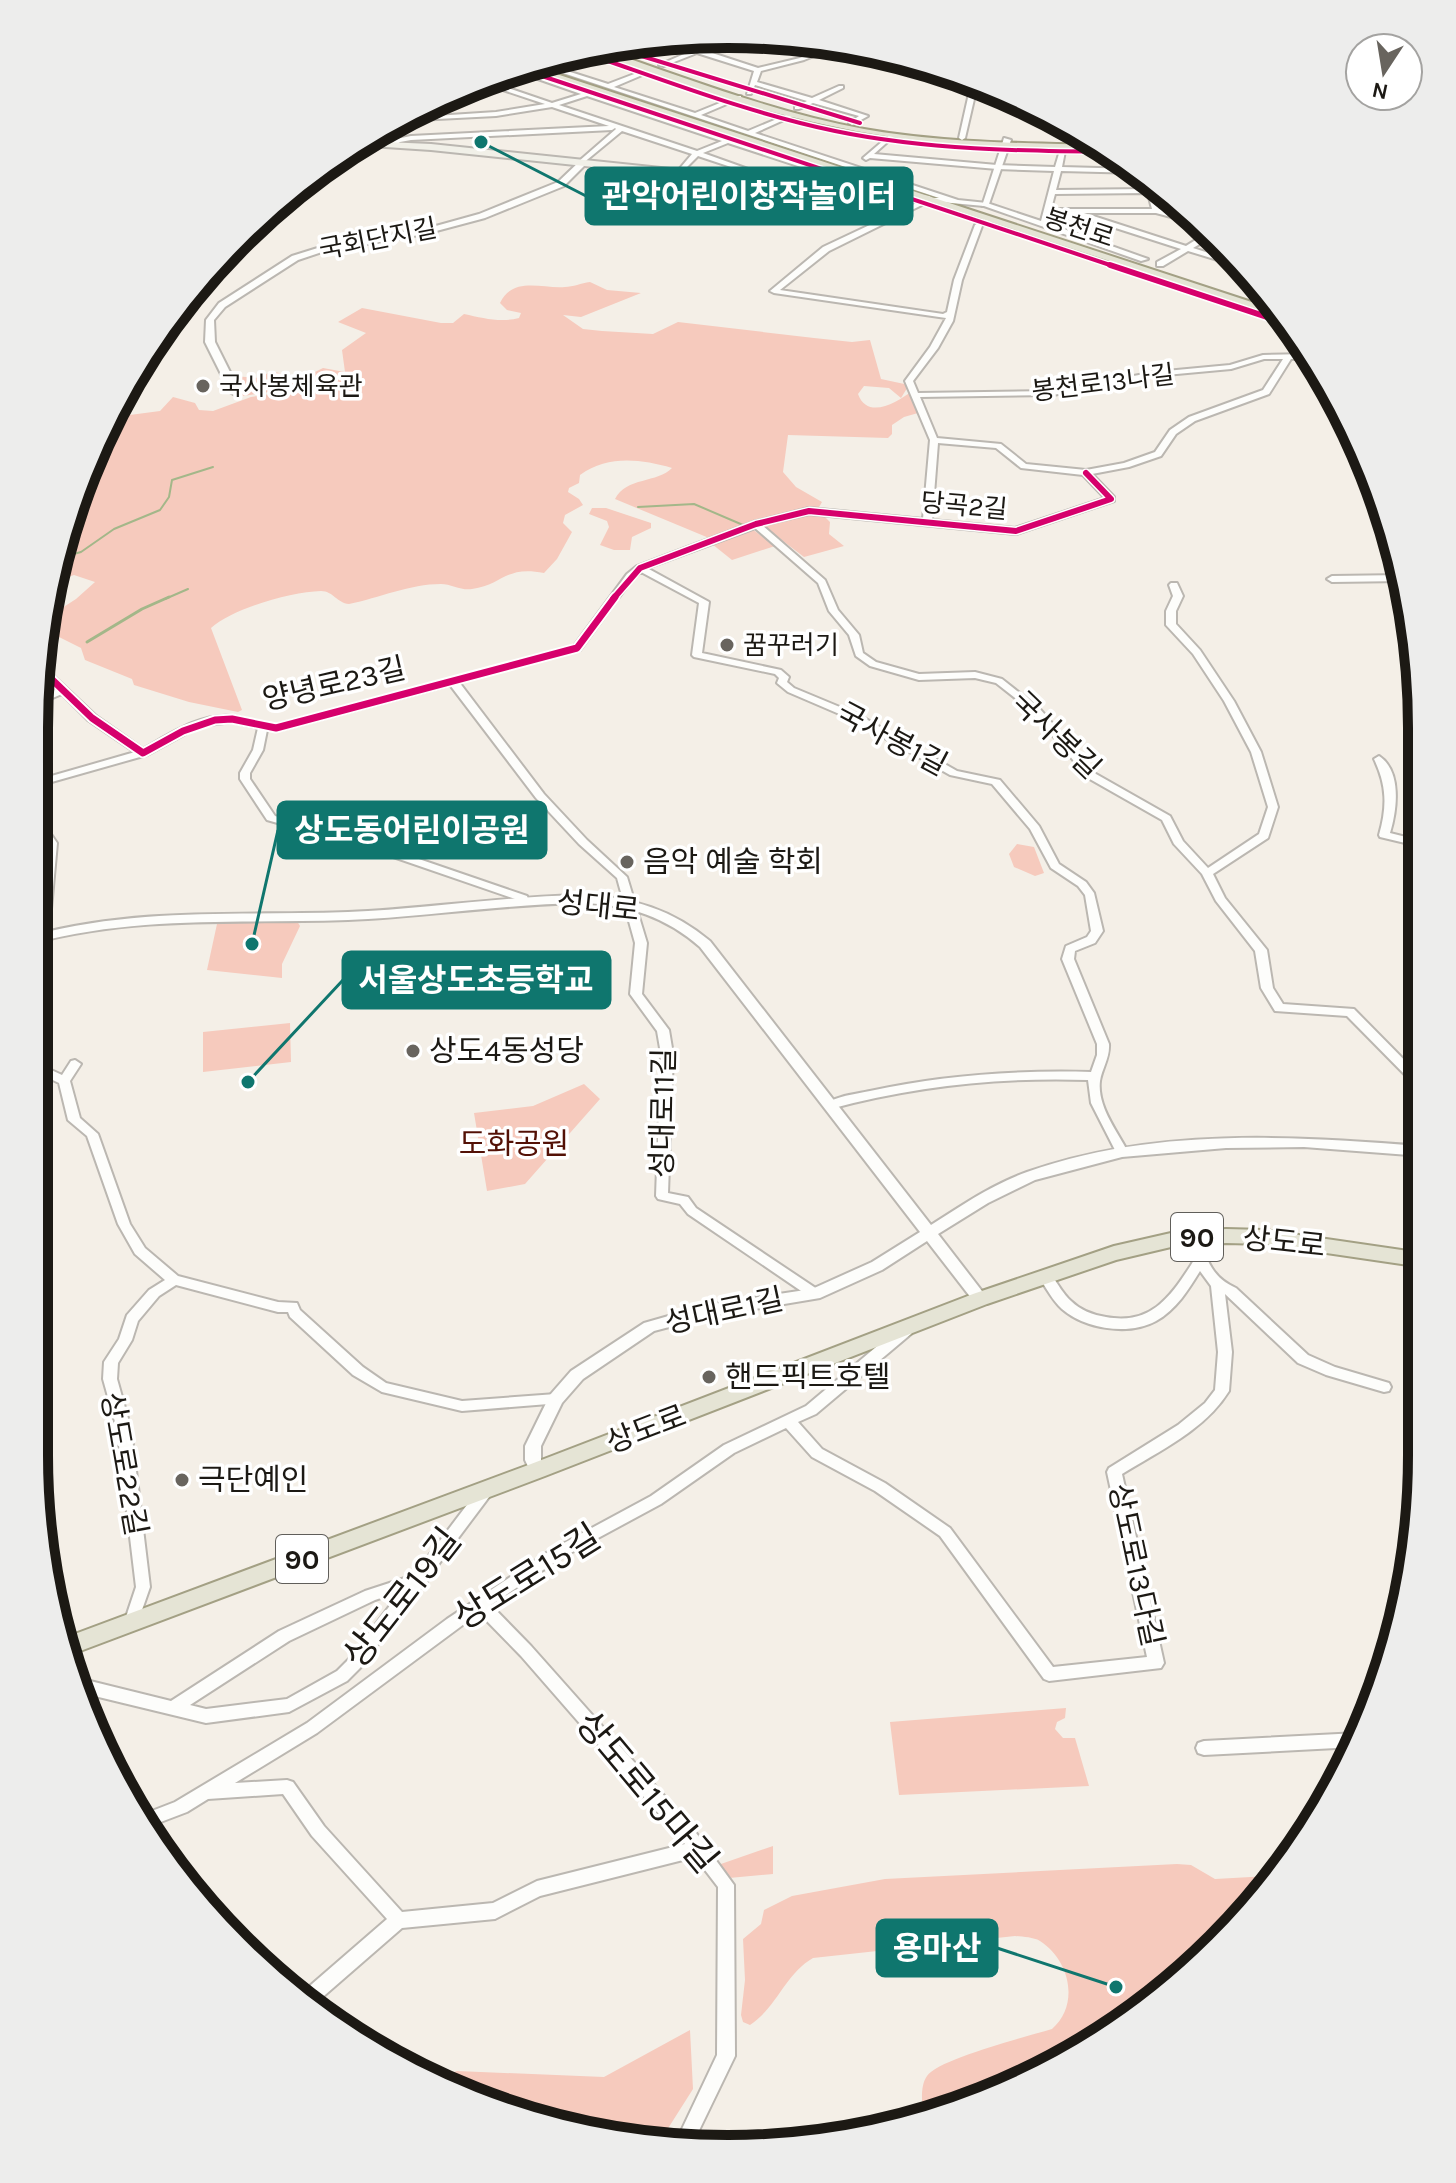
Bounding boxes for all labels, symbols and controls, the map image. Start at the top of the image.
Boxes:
north arrow [1344,32,1424,112]
text: N [1370,76,1390,105]
callout: 관악어린이창작놀이터 [586,168,912,224]
text: 관악어린이창작놀이터 [602,178,896,215]
street label: 봉천로 [1040,202,1118,254]
street label: 국회단지길 [316,212,440,266]
street label: 봉천로13나길 [1030,359,1176,407]
place label: 국사봉체육관 [219,371,363,402]
marker: 국사봉체육관 [194,377,212,395]
street label: 당곡2길 [919,487,1009,525]
place label: 꿈꾸러기 [743,630,839,661]
marker: 꿈꾸러기 [718,636,736,654]
street label: 양녕로23길 [259,650,409,718]
street label: 국사봉길 [1004,684,1108,786]
street label: 국사봉1길 [830,695,954,783]
callout: 상도동어린이공원 [278,802,546,858]
text: 상도동어린이공원 [294,812,530,849]
place label: 음악 예술 학회 [643,844,823,880]
marker: 음악 예술 학회 [618,853,636,871]
street label: 성대로 [555,884,641,928]
callout: 서울상도초등학교 [343,952,610,1008]
text: 서울상도초등학교 [358,962,594,999]
place label: 상도4동성당 [429,1033,584,1069]
marker: 상도4동성당 [404,1042,422,1060]
street label: 성대로11길 [644,1048,682,1178]
park label: 도화공원 [459,1126,569,1162]
road number: 90 [1171,1213,1223,1261]
street label: 상도로 [1241,1220,1327,1264]
street label: 성대로1길 [661,1281,787,1341]
place label: 핸드픽트호텔 [725,1359,891,1395]
marker: 핸드픽트호텔 [700,1368,718,1386]
street label: 상도로22길 [94,1389,154,1539]
street label: 상도로 [601,1397,691,1461]
place label: 극단예인 [198,1462,308,1498]
marker: 극단예인 [173,1471,191,1489]
street label: 상도로13다길 [1101,1480,1171,1650]
street label: 상도로15길 [446,1516,608,1638]
street label: 상도로19길 [335,1520,469,1676]
road number: 90 [276,1535,328,1583]
street label: 상도로15마길 [567,1703,727,1881]
callout: 용마산 [877,1920,997,1976]
text: 용마산 [893,1930,981,1967]

